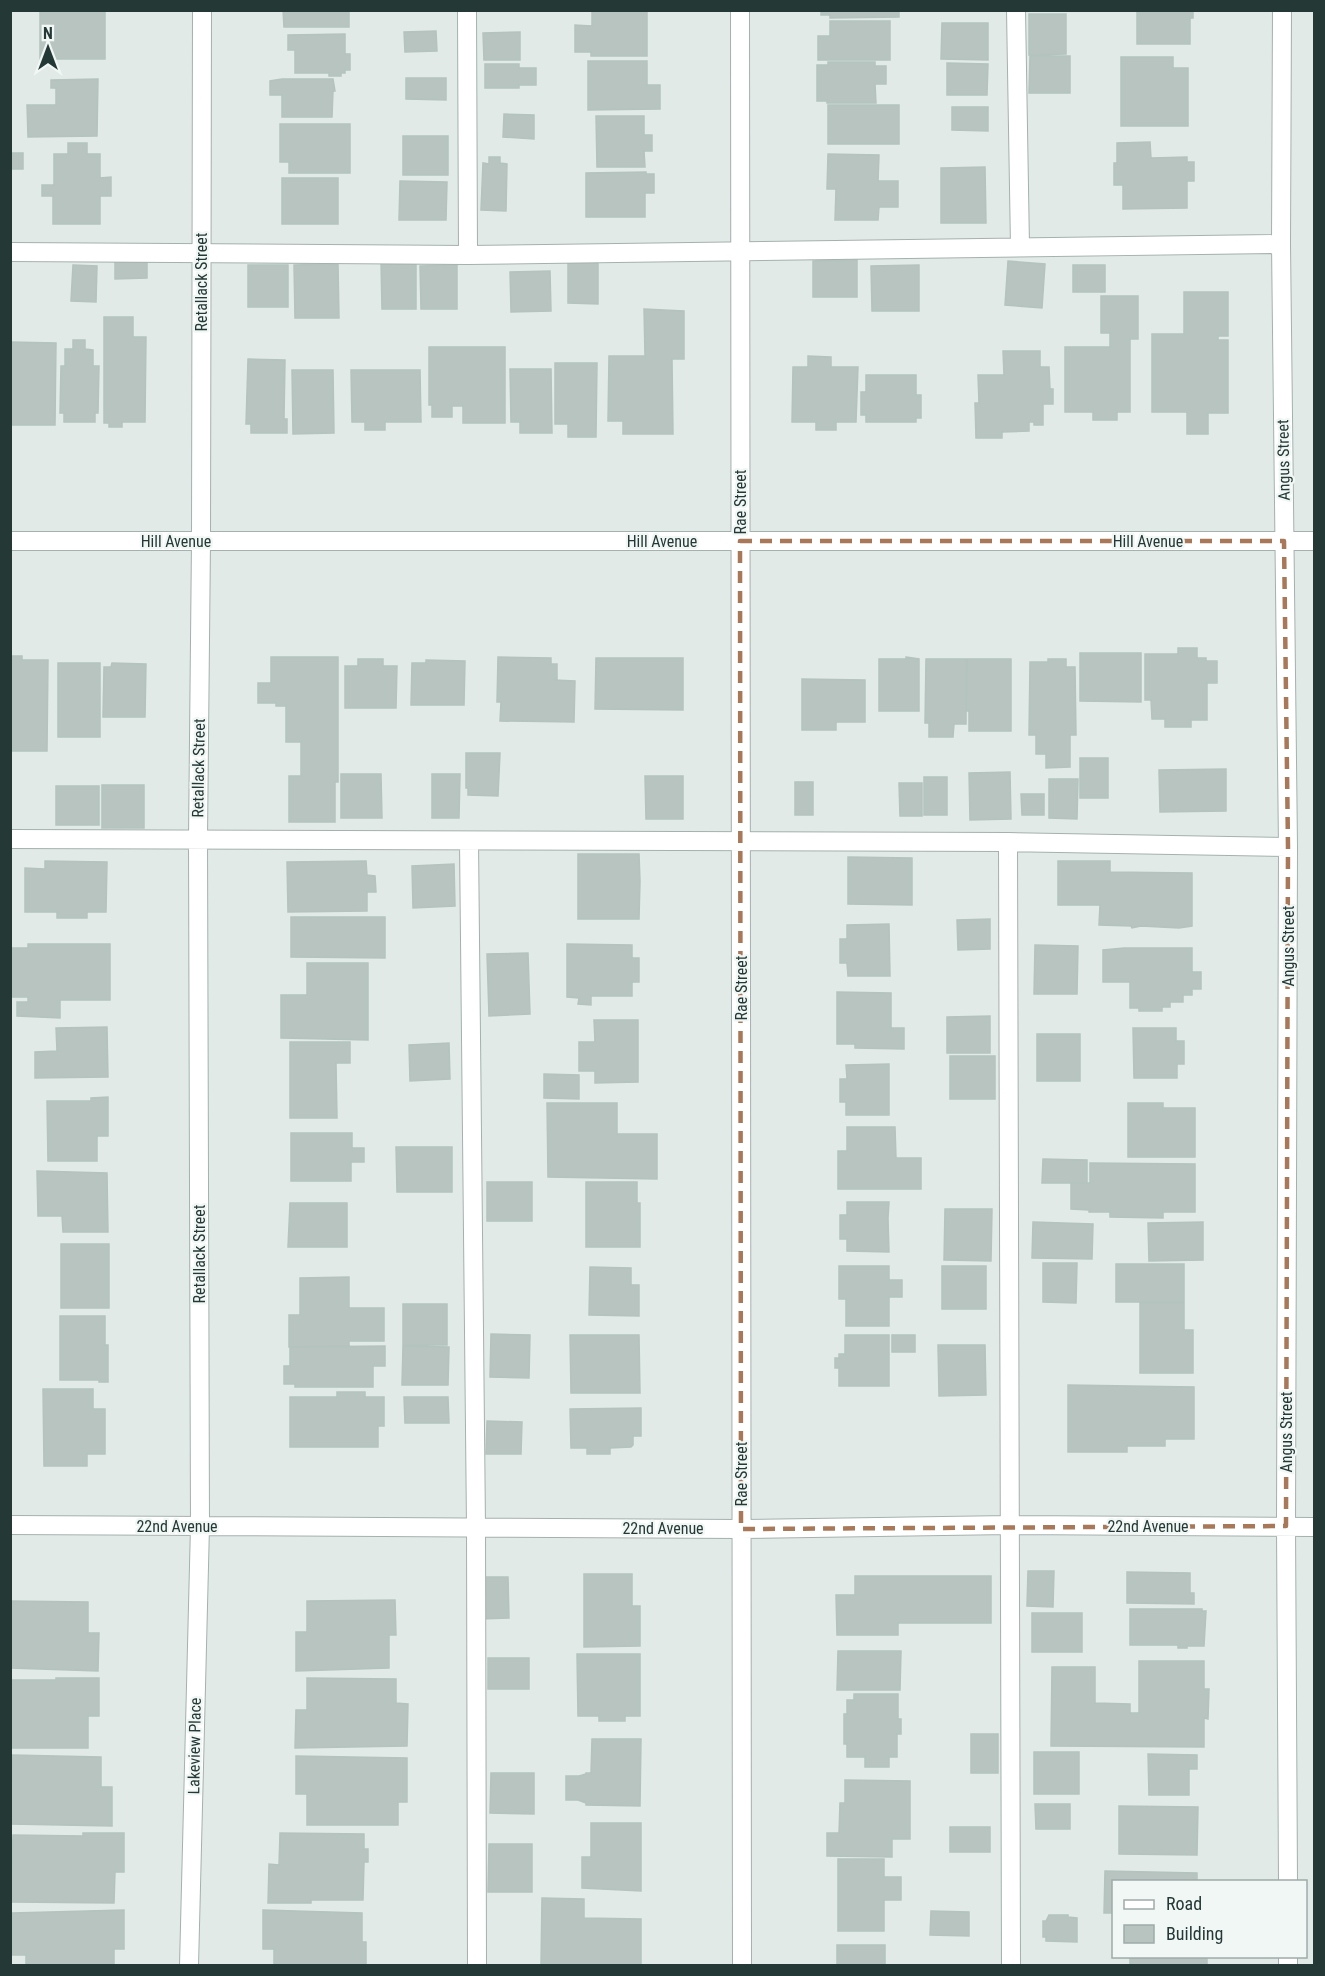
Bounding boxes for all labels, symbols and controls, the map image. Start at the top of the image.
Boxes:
north arrow [18,18,78,78]
text: N [43,24,53,43]
street label: Retallack Street [192,232,211,332]
street label: Angus Street [1273,419,1294,501]
street label: Rae Street [731,469,750,534]
street label: Hill Avenue [141,532,211,551]
street label: Hill Avenue [627,532,697,551]
street label: Hill Avenue [1113,532,1183,551]
street label: Retallack Street [188,718,209,818]
street label: Angus Street [1279,905,1298,987]
street label: Rae Street [732,955,751,1020]
street label: Retallack Street [190,1204,209,1304]
street label: Angus Street [1277,1391,1296,1473]
street label: Rae Street [732,1441,751,1506]
street label: 22nd Avenue [136,1517,218,1536]
street label: 22nd Avenue [1107,1517,1189,1536]
street label: 22nd Avenue [622,1519,704,1538]
street label: Lakeview Place [184,1697,205,1795]
legend [1112,1880,1307,1958]
text: Road [1166,1893,1202,1914]
text: Building [1166,1923,1223,1944]

